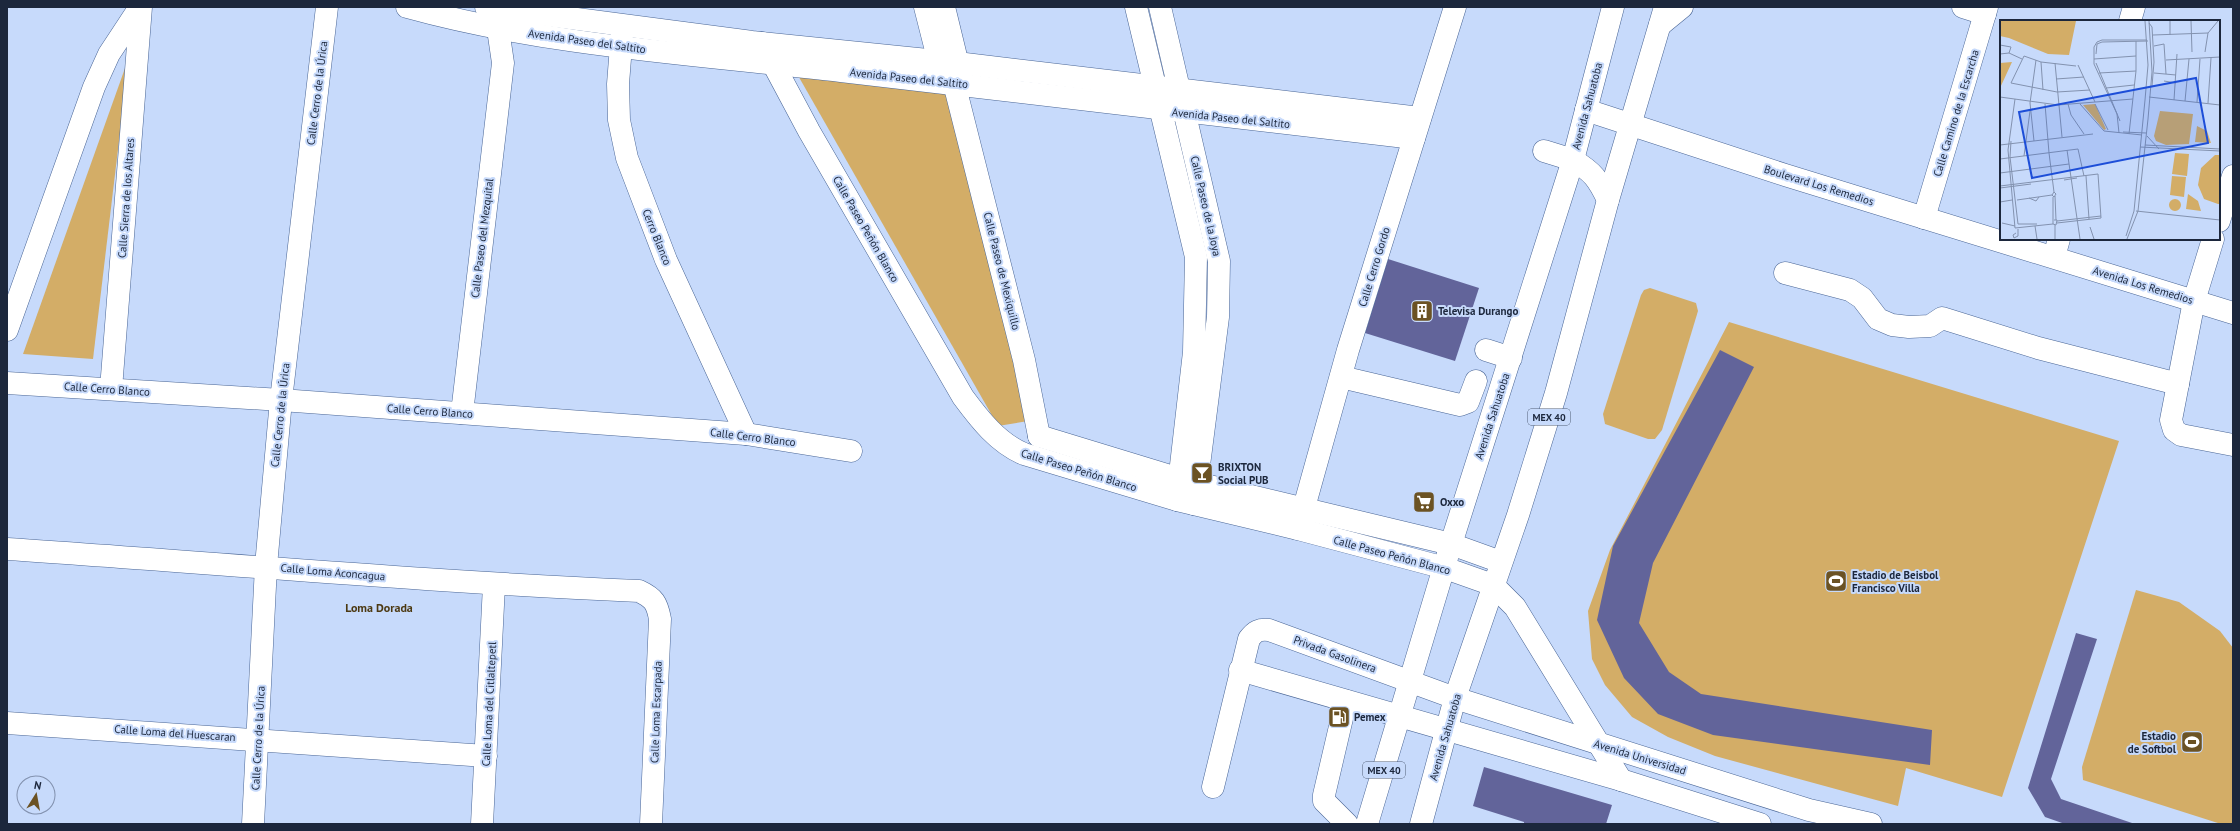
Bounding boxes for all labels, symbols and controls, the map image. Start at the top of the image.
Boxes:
inset map [2000,20,2220,240]
street label: Avenida Paseo del Saltito [527,26,647,56]
street label: Calle Cerro de la Úrica [304,40,330,146]
street label: Calle Camino de la Escarcha [1930,48,1982,178]
street label: Avenida Sahuatoba [1569,61,1605,151]
street label: Avenida Paseo del Saltito [849,65,969,91]
street label: Avenida Paseo del Saltito [1171,105,1291,131]
street label: Calle Sierra de los Altares [115,137,137,258]
street label: Calle Paseo de la Joya [1188,155,1224,257]
street label: Boulevard Los Remedios [1762,162,1876,208]
street label: Calle Paseo Peñón Blanco [830,173,902,285]
street label: Calle Paseo del Mezquital [468,177,496,299]
street label: Cerro Blanco [639,207,675,267]
street label: Calle Paseo de Mexiquillo [981,211,1023,331]
street label: Calle Cerro Gordo [1355,225,1393,308]
street label: Avenida Los Remedios [2091,263,2195,307]
building icon: Televisa Durango [1409,298,1435,324]
place label: Televisa Durango [1438,304,1518,318]
street label: Calle Cerro de la Úrica [268,362,292,468]
street label: Avenida Sahuatoba [1471,371,1513,461]
street label: Calle Cerro Blanco [64,379,150,399]
street label: Calle Cerro Blanco [387,401,473,421]
road number: MEX 40 [1528,409,1570,425]
street label: Calle Cerro Blanco [709,425,797,449]
street label: Calle Paseo Peñón Blanco [1019,446,1139,494]
bar icon: BRIXTON Social PUB [1189,460,1215,486]
place label: BRIXTON Social PUB [1218,460,1269,487]
supermarket icon: Oxxo [1411,489,1437,515]
place label: Oxxo [1440,495,1464,509]
street label: Calle Paseo Peñón Blanco [1332,533,1452,577]
street label: Calle Loma Aconcagua [280,560,386,584]
sports icon: Estadio de Beisbol Francisco Villa [1823,568,1849,594]
place label: Estadio de Beisbol Francisco Villa [1852,568,1939,595]
district label: Loma Dorada [345,600,413,615]
street label: Privada Gasolinera [1292,633,1378,675]
street label: Calle Loma del Citlaltepetl [479,640,499,767]
street label: Calle Loma Escarpada [647,661,665,763]
street label: Calle Cerro de la Úrica [248,685,268,791]
street label: Avenida Sahuatoba [1426,692,1464,782]
fuel station icon: Pemex [1326,704,1352,730]
place label: Pemex [1354,710,1386,724]
street label: Calle Loma del Huescaran [114,722,236,744]
place label: Estadio de Softbol [2128,729,2177,756]
sports icon: Estadio de Softbol [2179,729,2205,755]
street label: Avenida Universidad [1592,736,1688,778]
road number: MEX 40 [1363,762,1405,778]
north arrow [16,775,56,815]
text: N [33,778,43,793]

